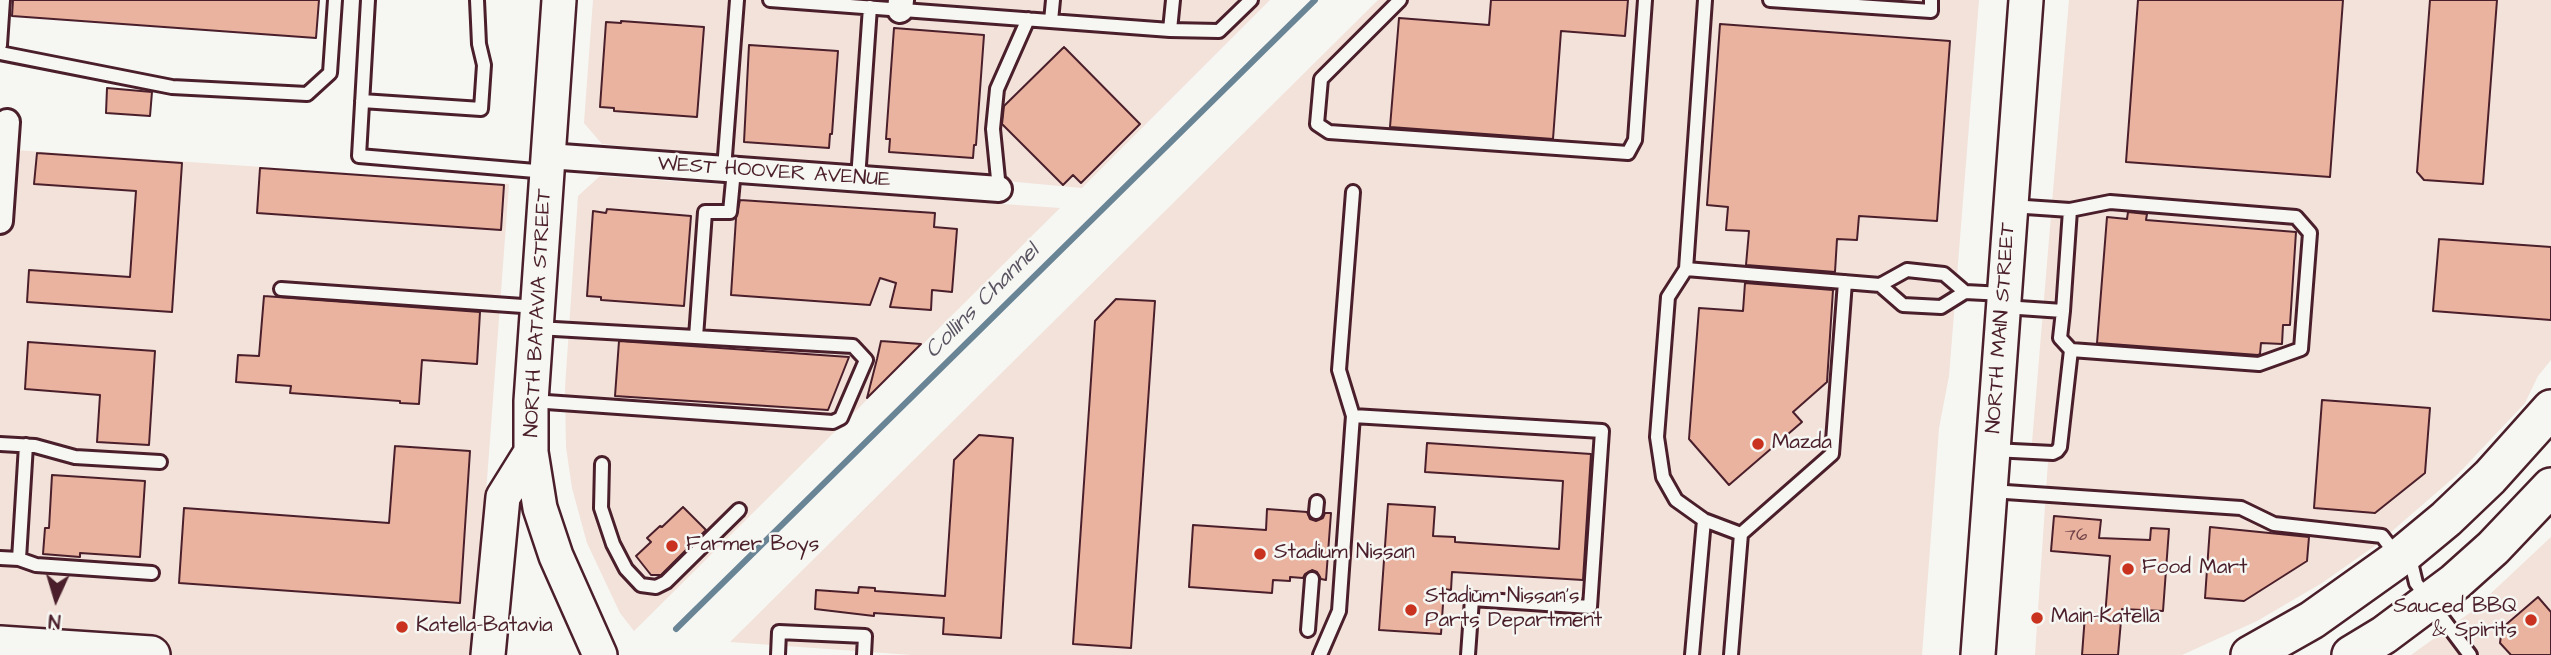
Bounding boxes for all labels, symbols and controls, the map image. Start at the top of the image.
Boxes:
street label: WEST HOOVER AVENUE [657,152,891,194]
street label: NORTH BATAVIA STREET [520,188,558,438]
street label: NORTH MAIN STREET [1982,222,2022,434]
water label: Collins Channel [920,239,1046,365]
place label: Mazda [1772,431,1832,457]
marker: Mazda [1750,436,1766,452]
house number: 76 [2065,525,2087,547]
place label: Farmer Boys [686,533,819,559]
marker: Farmer Boys [664,538,680,554]
place label: Stadium Nissan [1274,541,1415,567]
marker: Stadium Nissan [1252,546,1268,562]
place label: Food Mart [2142,556,2247,582]
marker: Food Mart [2120,561,2136,577]
north arrow [21,564,91,634]
place label: Stadium Nissan's Parts Department [1425,585,1602,635]
place label: Sauced BBQ & Spirits [2394,595,2517,645]
marker: Stadium Nissan's Parts Department [1403,602,1419,618]
place label: Main-Katella [2051,605,2160,631]
text: N [48,607,61,634]
marker: Main-Katella [2029,610,2045,626]
marker: Sauced BBQ & Spirits [2523,612,2539,628]
place label: Katella-Batavia [416,614,553,640]
marker: Katella-Batavia [394,619,410,635]

